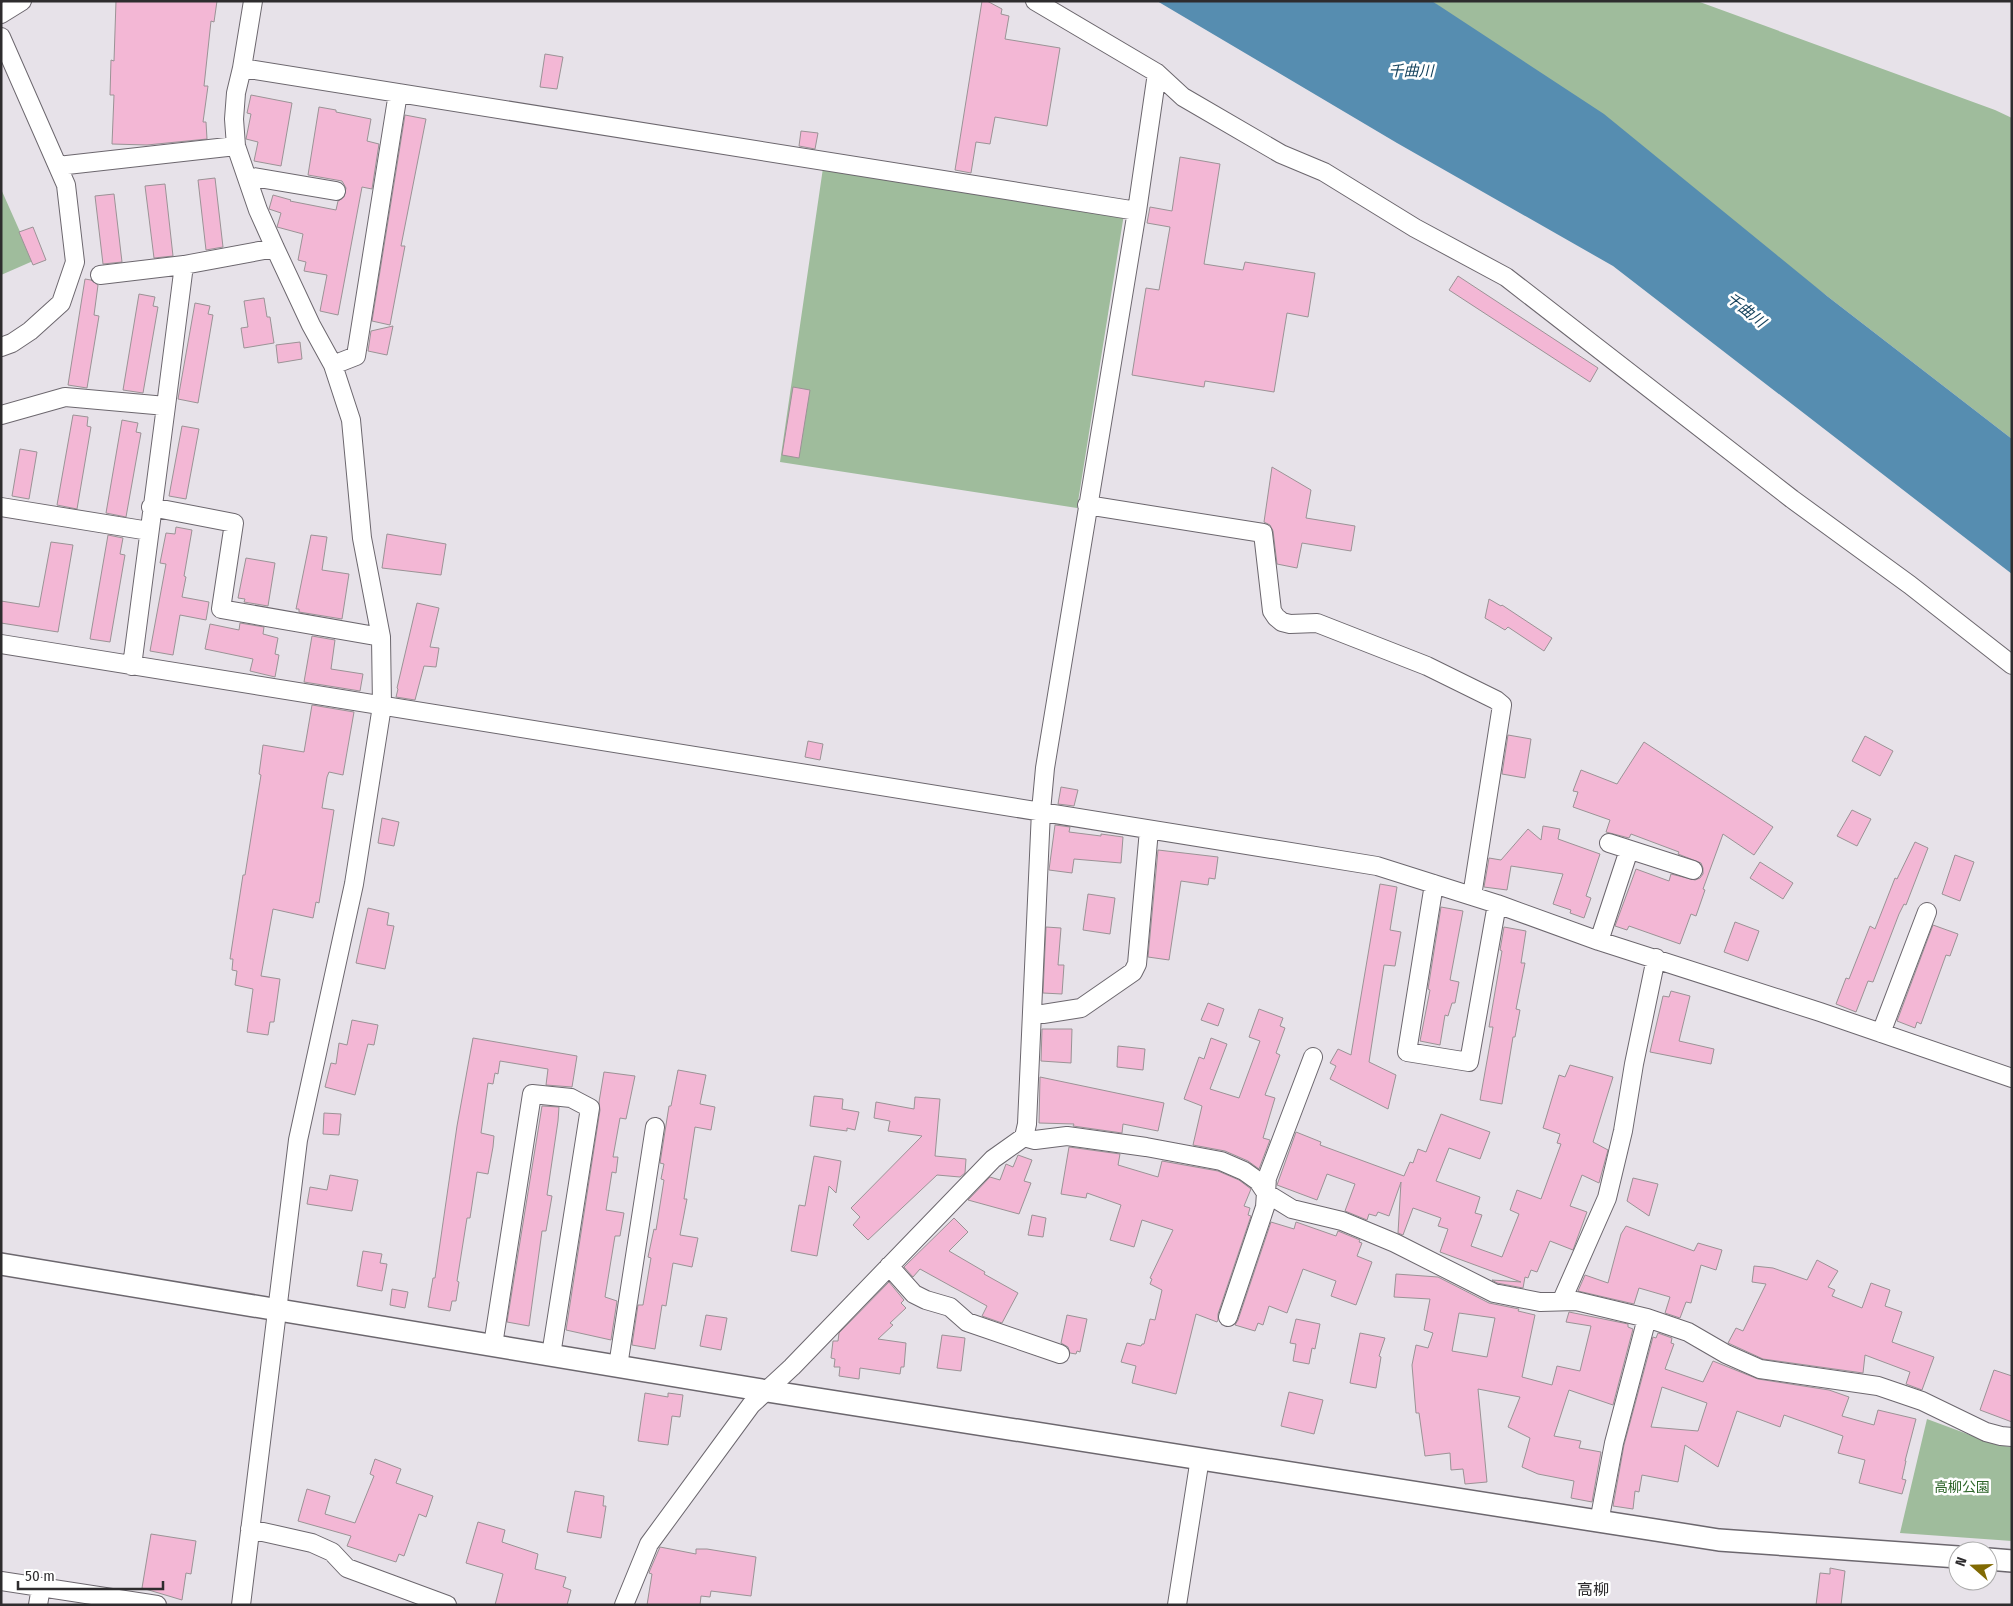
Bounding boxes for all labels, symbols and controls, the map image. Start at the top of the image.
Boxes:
water label: 千曲川 [1388,62,1435,80]
water label: 千曲川 [1723,289,1771,332]
park label: 高柳公園 [1934,1479,1990,1496]
north arrow [1948,1541,1998,1591]
text: N [1952,1555,1971,1569]
scale bar [18,1558,162,1590]
text: 50 m [25,1567,55,1585]
district label: 高柳 [1577,1580,1609,1599]

